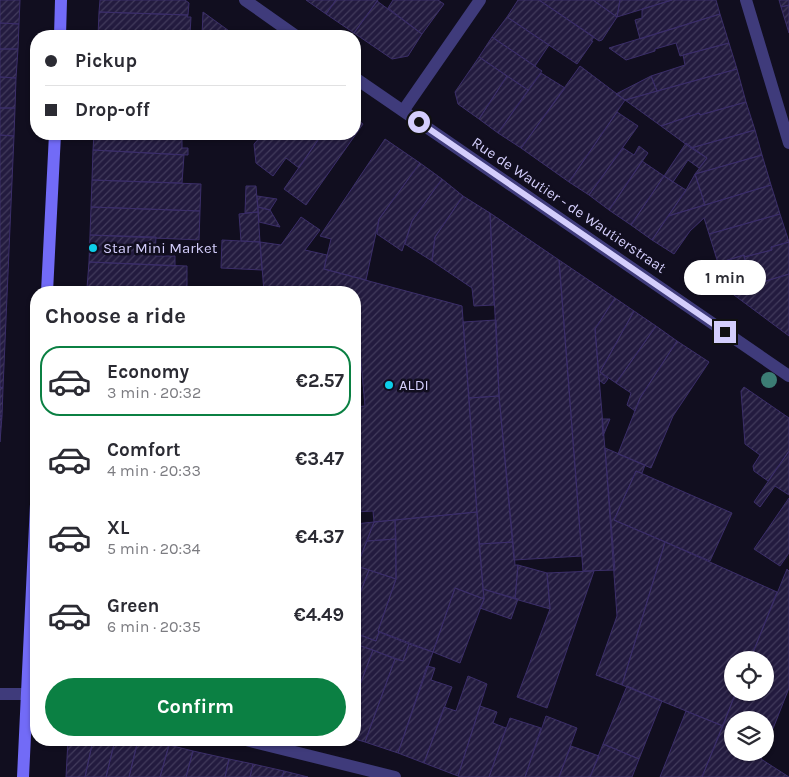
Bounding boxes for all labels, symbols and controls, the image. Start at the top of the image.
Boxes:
text: Pickup [75,50,137,72]
text: Drop-off [75,99,150,121]
route start [408,111,430,133]
street label: Rue de Wautier - de Wautierstraat [469,133,670,277]
place label: Star Mini Market [103,239,218,257]
marker: Star Mini Market [87,242,99,254]
callout: 1 min [684,260,766,294]
text: 1 min [705,268,745,287]
text: Choose a ride [45,303,186,329]
route end [714,321,736,343]
icon: car [47,359,92,404]
text: Economy [107,361,189,383]
text: €2.57 [296,370,344,392]
place label: ALDI [399,376,429,394]
marker: ALDI [383,379,395,391]
text: 3 min · 20:32 [107,383,201,402]
icon: car [47,437,92,482]
text: Comfort [107,439,181,461]
text: €3.47 [295,448,344,470]
text: 4 min · 20:33 [107,461,201,480]
icon: car [47,515,92,560]
text: XL [107,517,129,539]
text: €4.37 [295,526,344,548]
text: 5 min · 20:34 [107,539,201,558]
icon: car [47,593,92,638]
text: Green [107,595,159,617]
text: €4.49 [294,604,344,626]
text: 6 min · 20:35 [107,617,201,636]
map controls [724,651,774,761]
button: locate [724,651,774,701]
button: Confirm [45,678,346,736]
button: layers [724,711,774,761]

